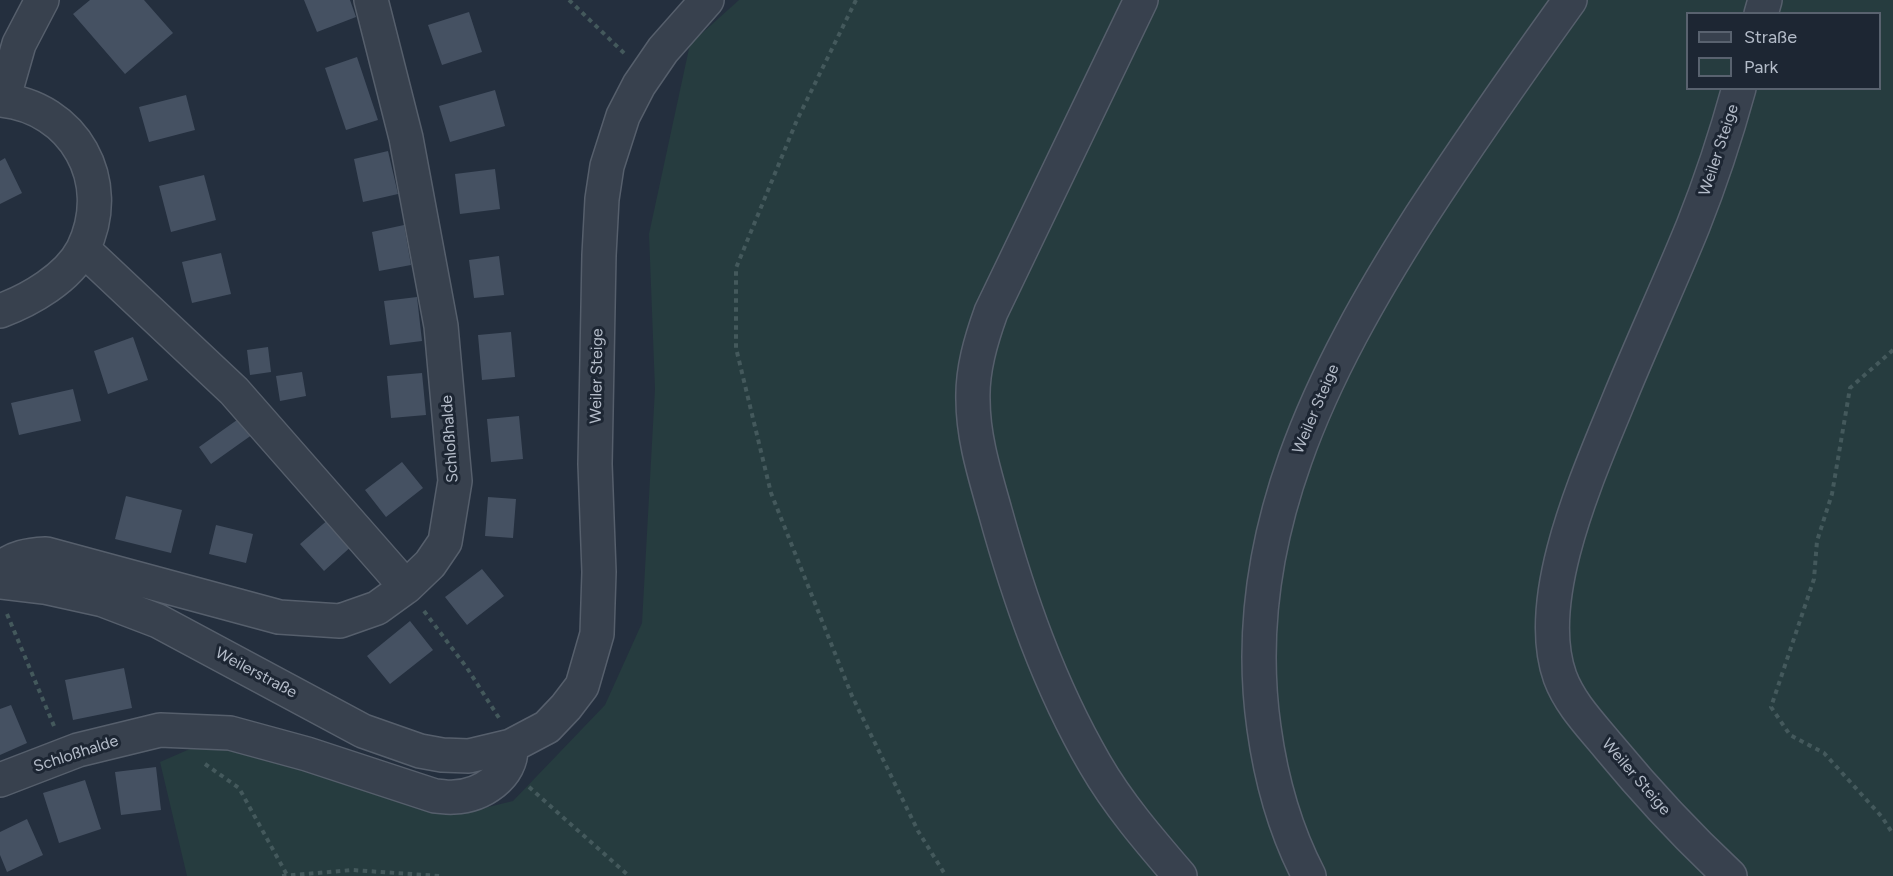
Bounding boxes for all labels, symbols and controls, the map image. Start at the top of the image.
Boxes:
legend [1686,12,1881,90]
text: Straße [1744,26,1797,48]
text: Park [1744,56,1778,78]
street label: Weiler Steige [1695,102,1743,198]
street label: Weiler Steige [587,328,607,424]
street label: Weiler Steige [1289,361,1343,457]
street label: Schloßhalde [437,394,463,484]
street label: Weilerstraße [212,643,300,703]
street label: Schloßhalde [31,731,121,777]
street label: Weiler Steige [1598,735,1674,819]

